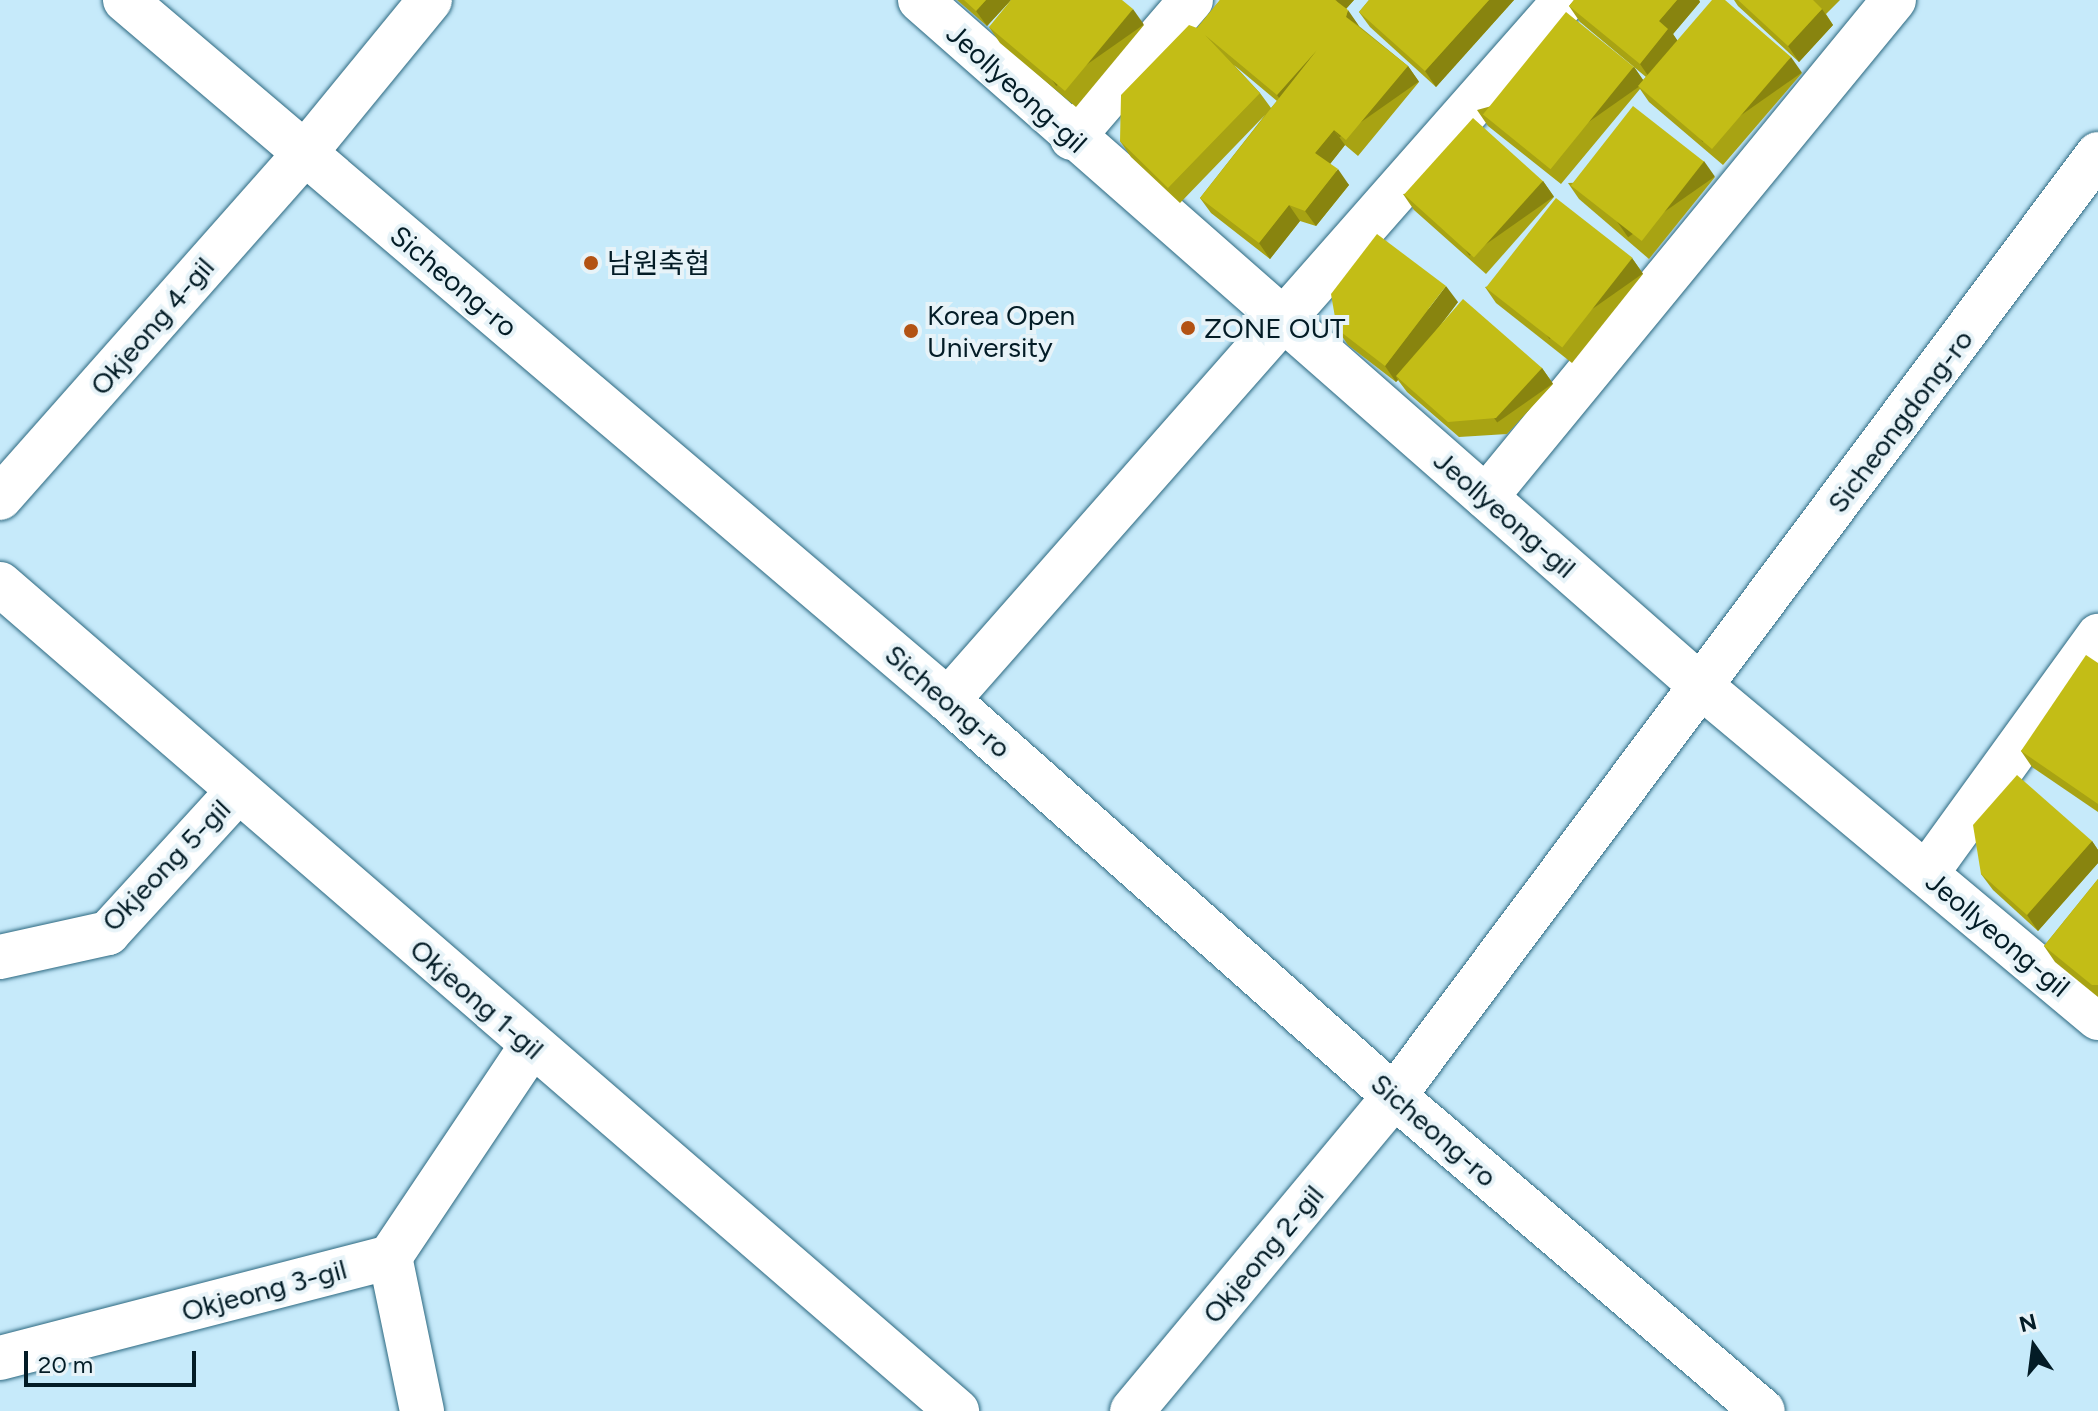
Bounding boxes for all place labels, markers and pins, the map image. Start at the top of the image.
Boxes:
place label: 남원축협 [607,246,710,280]
marker: 남원축협 [582,254,600,272]
place label: Korea Open University [927,298,1075,364]
place label: ZONE OUT [1204,311,1346,345]
marker: ZONE OUT [1179,319,1197,337]
marker: Korea Open University [902,322,920,340]

